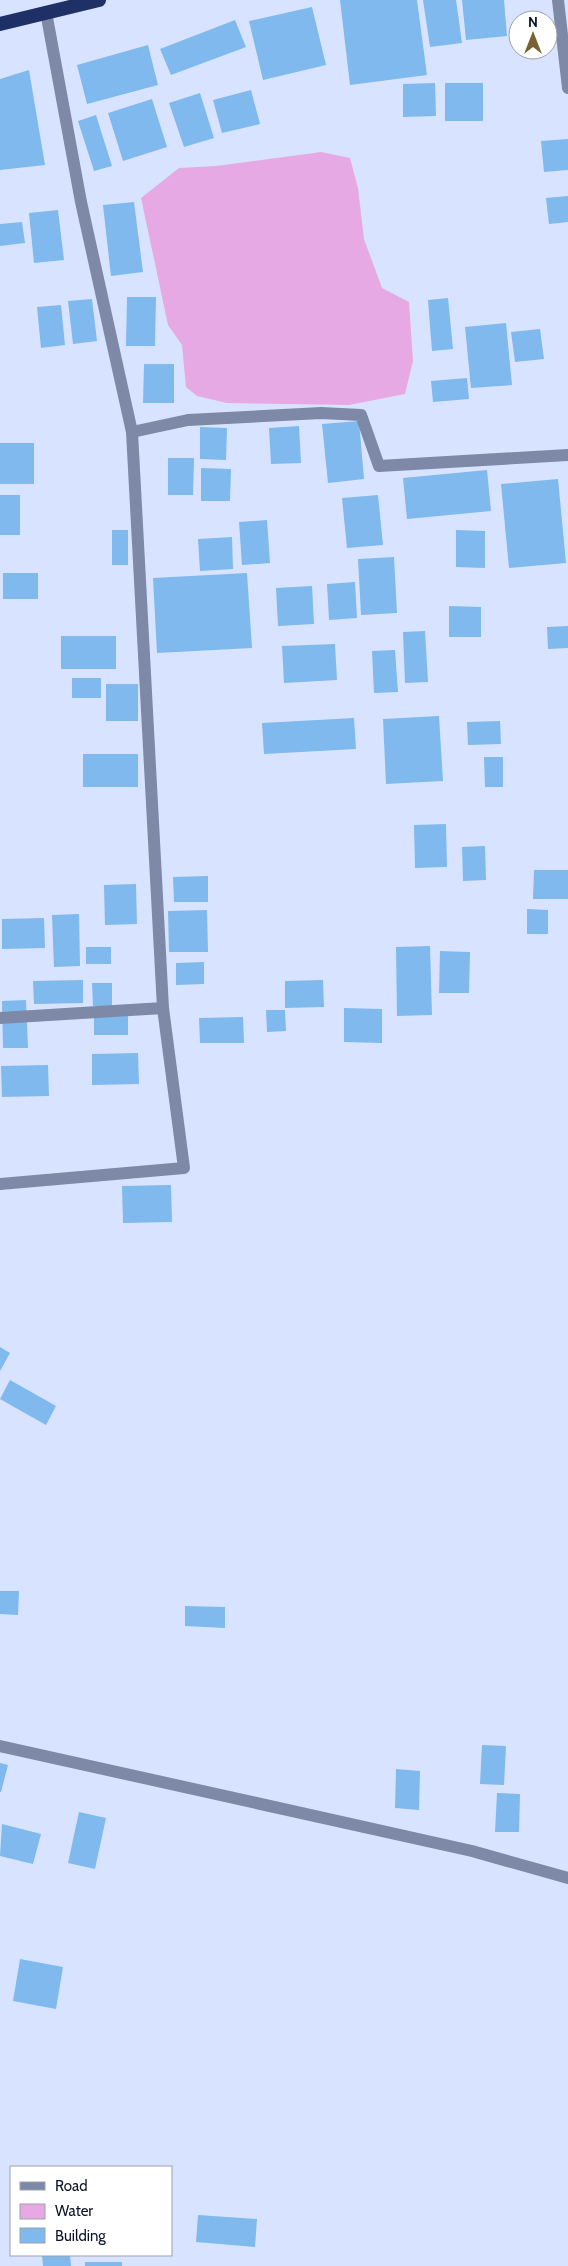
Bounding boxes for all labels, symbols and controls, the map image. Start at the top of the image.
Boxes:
north arrow [508,10,558,60]
text: N [528,13,538,31]
legend [10,2166,172,2256]
text: Road [55,2177,88,2195]
text: Water [55,2202,93,2220]
text: Building [55,2227,106,2245]

